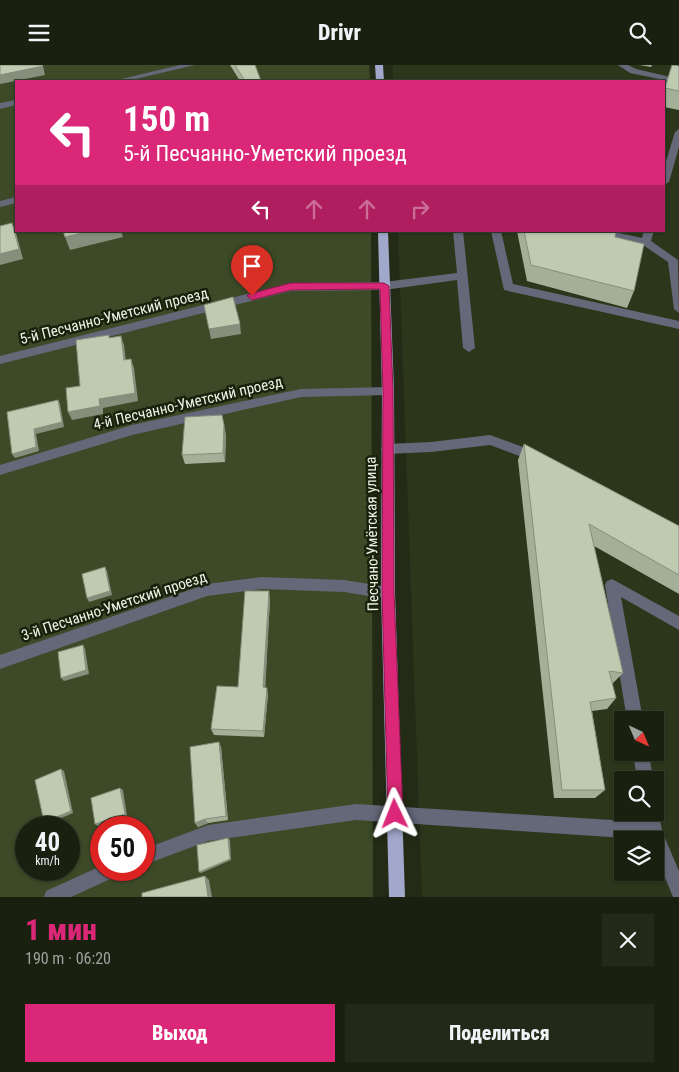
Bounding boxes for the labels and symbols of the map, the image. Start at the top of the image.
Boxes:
pin [231,245,273,296]
street label: 5-й Песчанно-Уметский проезд [18,284,210,348]
street label: 4-й Песчанно-Уметский проезд [92,372,284,434]
street label: Песчано-Умётская улица [362,456,382,612]
street label: 3-й Песчанно-Уметский проезд [19,568,209,644]
north arrow [614,711,664,761]
position arrow [368,787,420,839]
speed limit sign: 50 [90,816,155,881]

